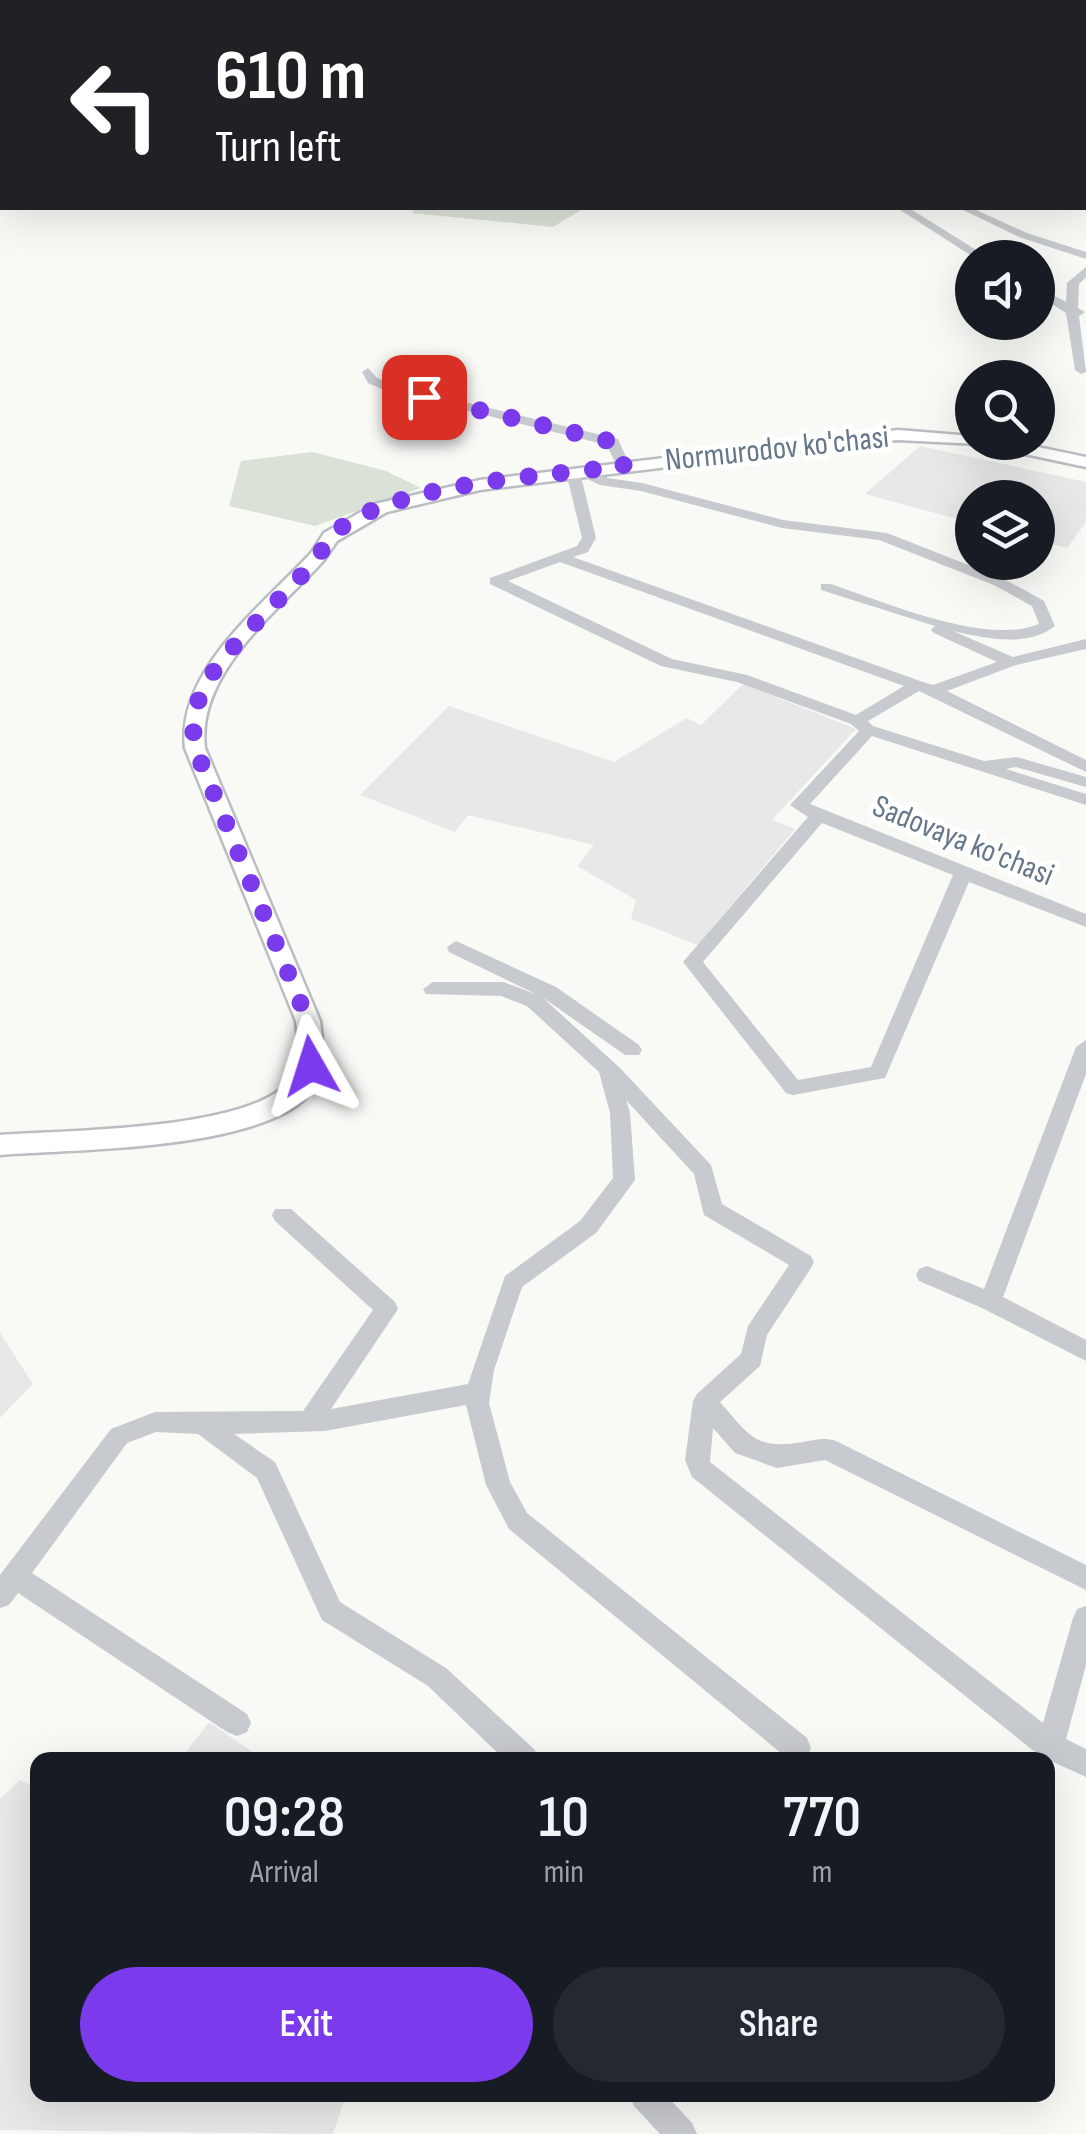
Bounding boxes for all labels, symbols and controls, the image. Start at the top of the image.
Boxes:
text: 610 m [215,35,366,119]
icon: left [50,40,180,170]
text: Turn left [215,120,341,175]
map controls [955,240,1055,580]
button: sound [955,240,1055,340]
pin [382,355,467,440]
button: search [955,360,1055,460]
icon: arrive [397,370,452,425]
street label: Normurodov ko'chasi [663,418,891,480]
button: layers [955,480,1055,580]
street label: Sadovaya ko'chasi [867,787,1059,895]
position arrow [259,1014,363,1118]
text: 09:28 [224,1782,345,1854]
text: 10 [539,1782,589,1854]
text: 770 [783,1782,861,1854]
text: Arrival [250,1853,319,1892]
text: min [544,1853,584,1892]
text: m [812,1853,832,1892]
button: Exit [80,1967,533,2082]
button: Share [553,1967,1005,2082]

